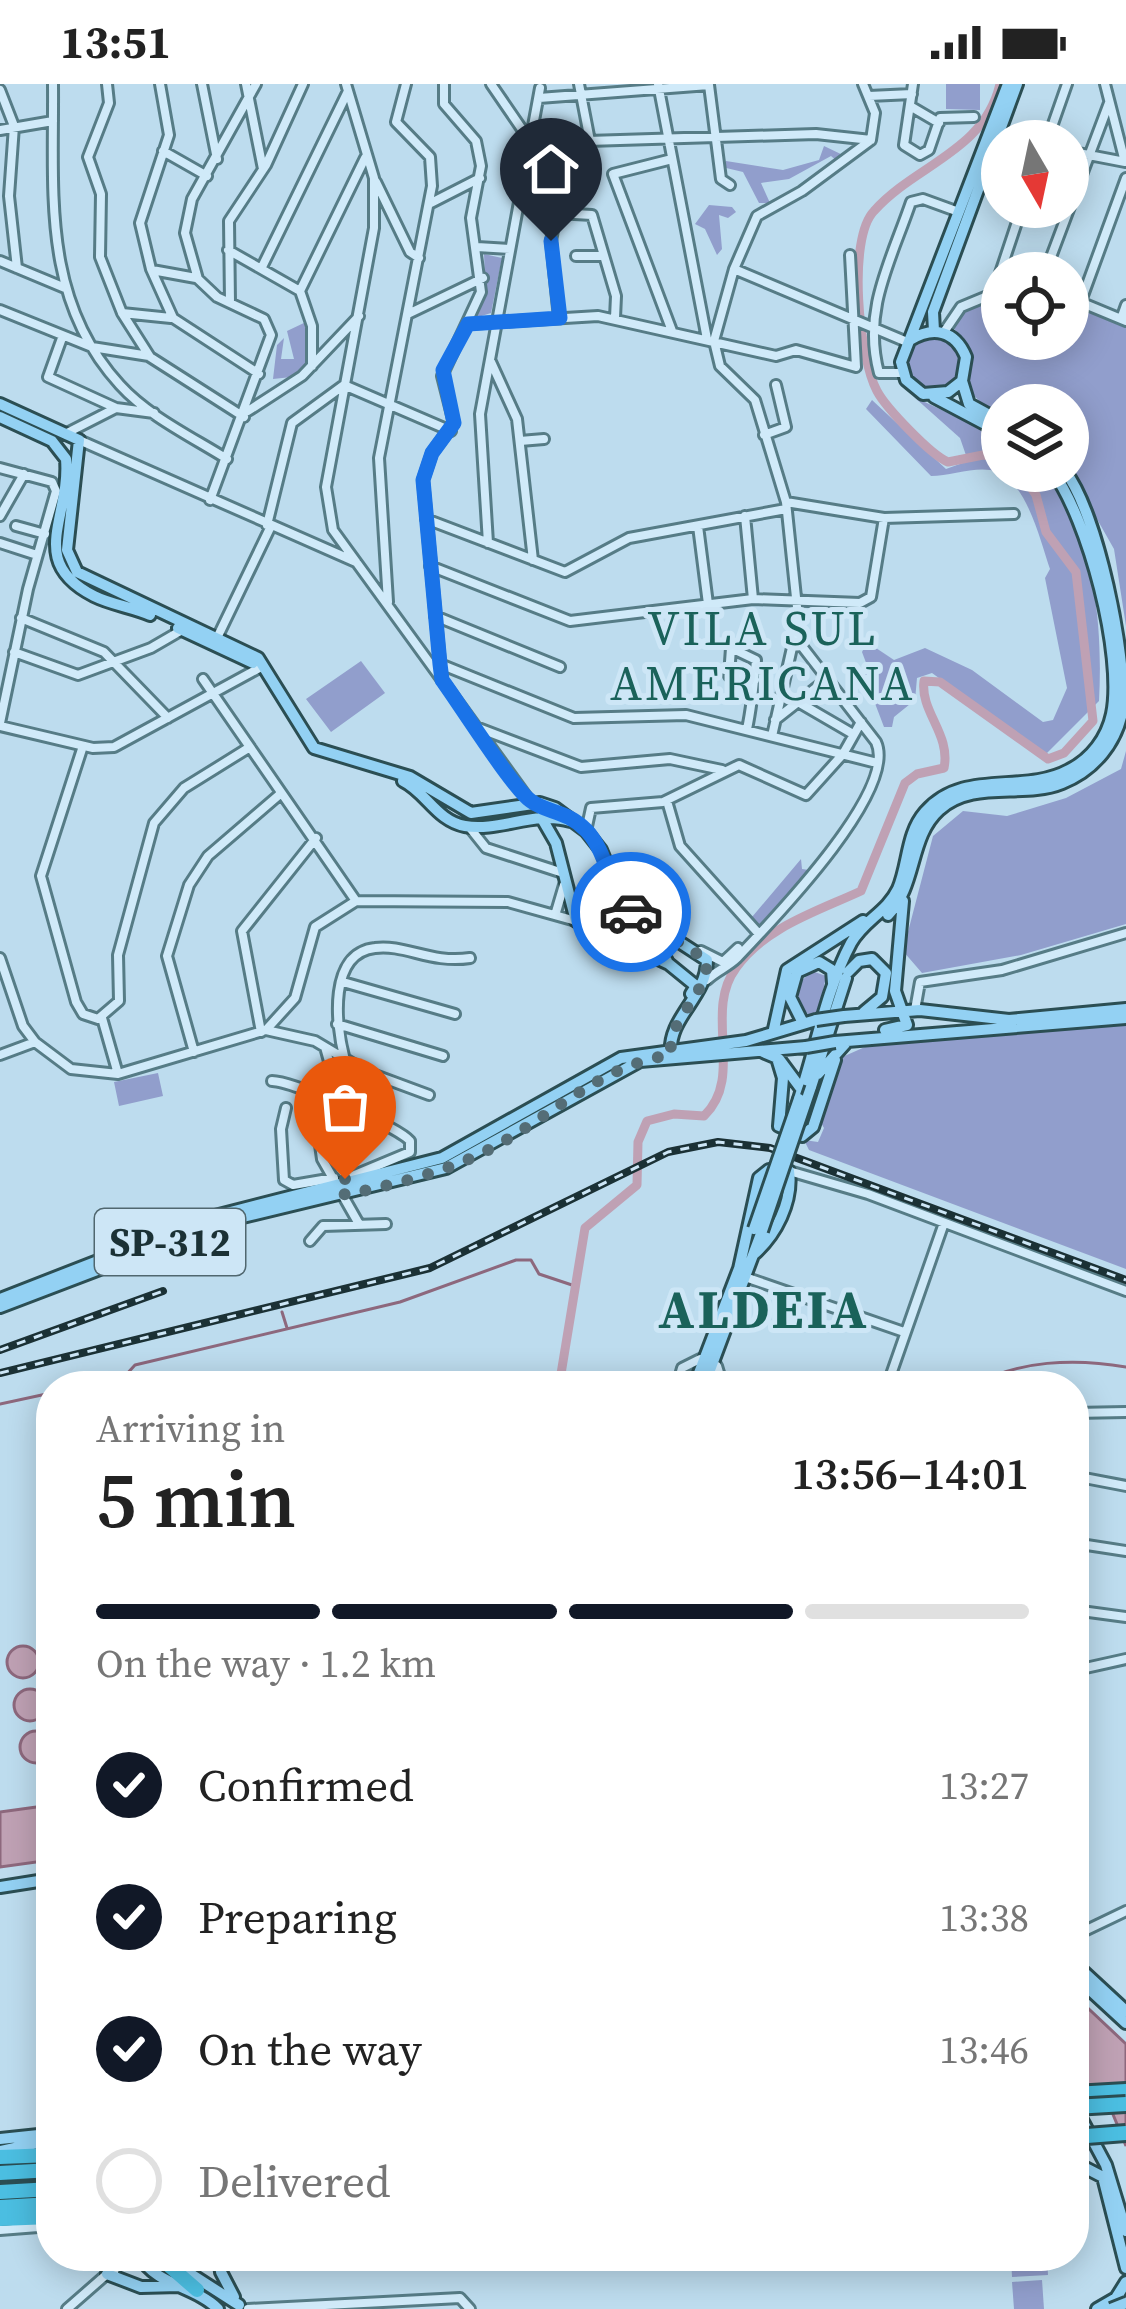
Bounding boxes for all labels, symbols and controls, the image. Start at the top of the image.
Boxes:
text: 13:51 [60,11,171,73]
pin [500,118,602,241]
north arrow [981,120,1089,228]
map controls [981,120,1089,492]
icon: home [518,136,584,202]
button: locate [981,252,1089,360]
button: layers [981,384,1089,492]
district label: VILA SUL AMERICANA [610,595,916,716]
courier [571,852,691,972]
icon: car [598,879,664,945]
pin [294,1056,396,1179]
icon: bag [312,1074,378,1140]
road number: SP-312 [95,1209,245,1275]
district label: ALDEIA [658,1272,870,1346]
text: Arriving in [96,1402,285,1455]
text: 13:56–14:01 [791,1442,1029,1504]
text: 5 min [96,1446,296,1553]
text: On the way · 1.2 km [96,1637,436,1690]
icon: check [96,1752,162,1818]
text: Confirmed [198,1754,414,1816]
text: 13:27 [939,1759,1029,1812]
icon: check [96,1884,162,1950]
text: Preparing [198,1886,397,1948]
text: 13:38 [939,1891,1029,1944]
icon: check [96,2016,162,2082]
text: On the way [198,2018,422,2080]
text: 13:46 [939,2023,1029,2076]
text: Delivered [198,2150,390,2212]

